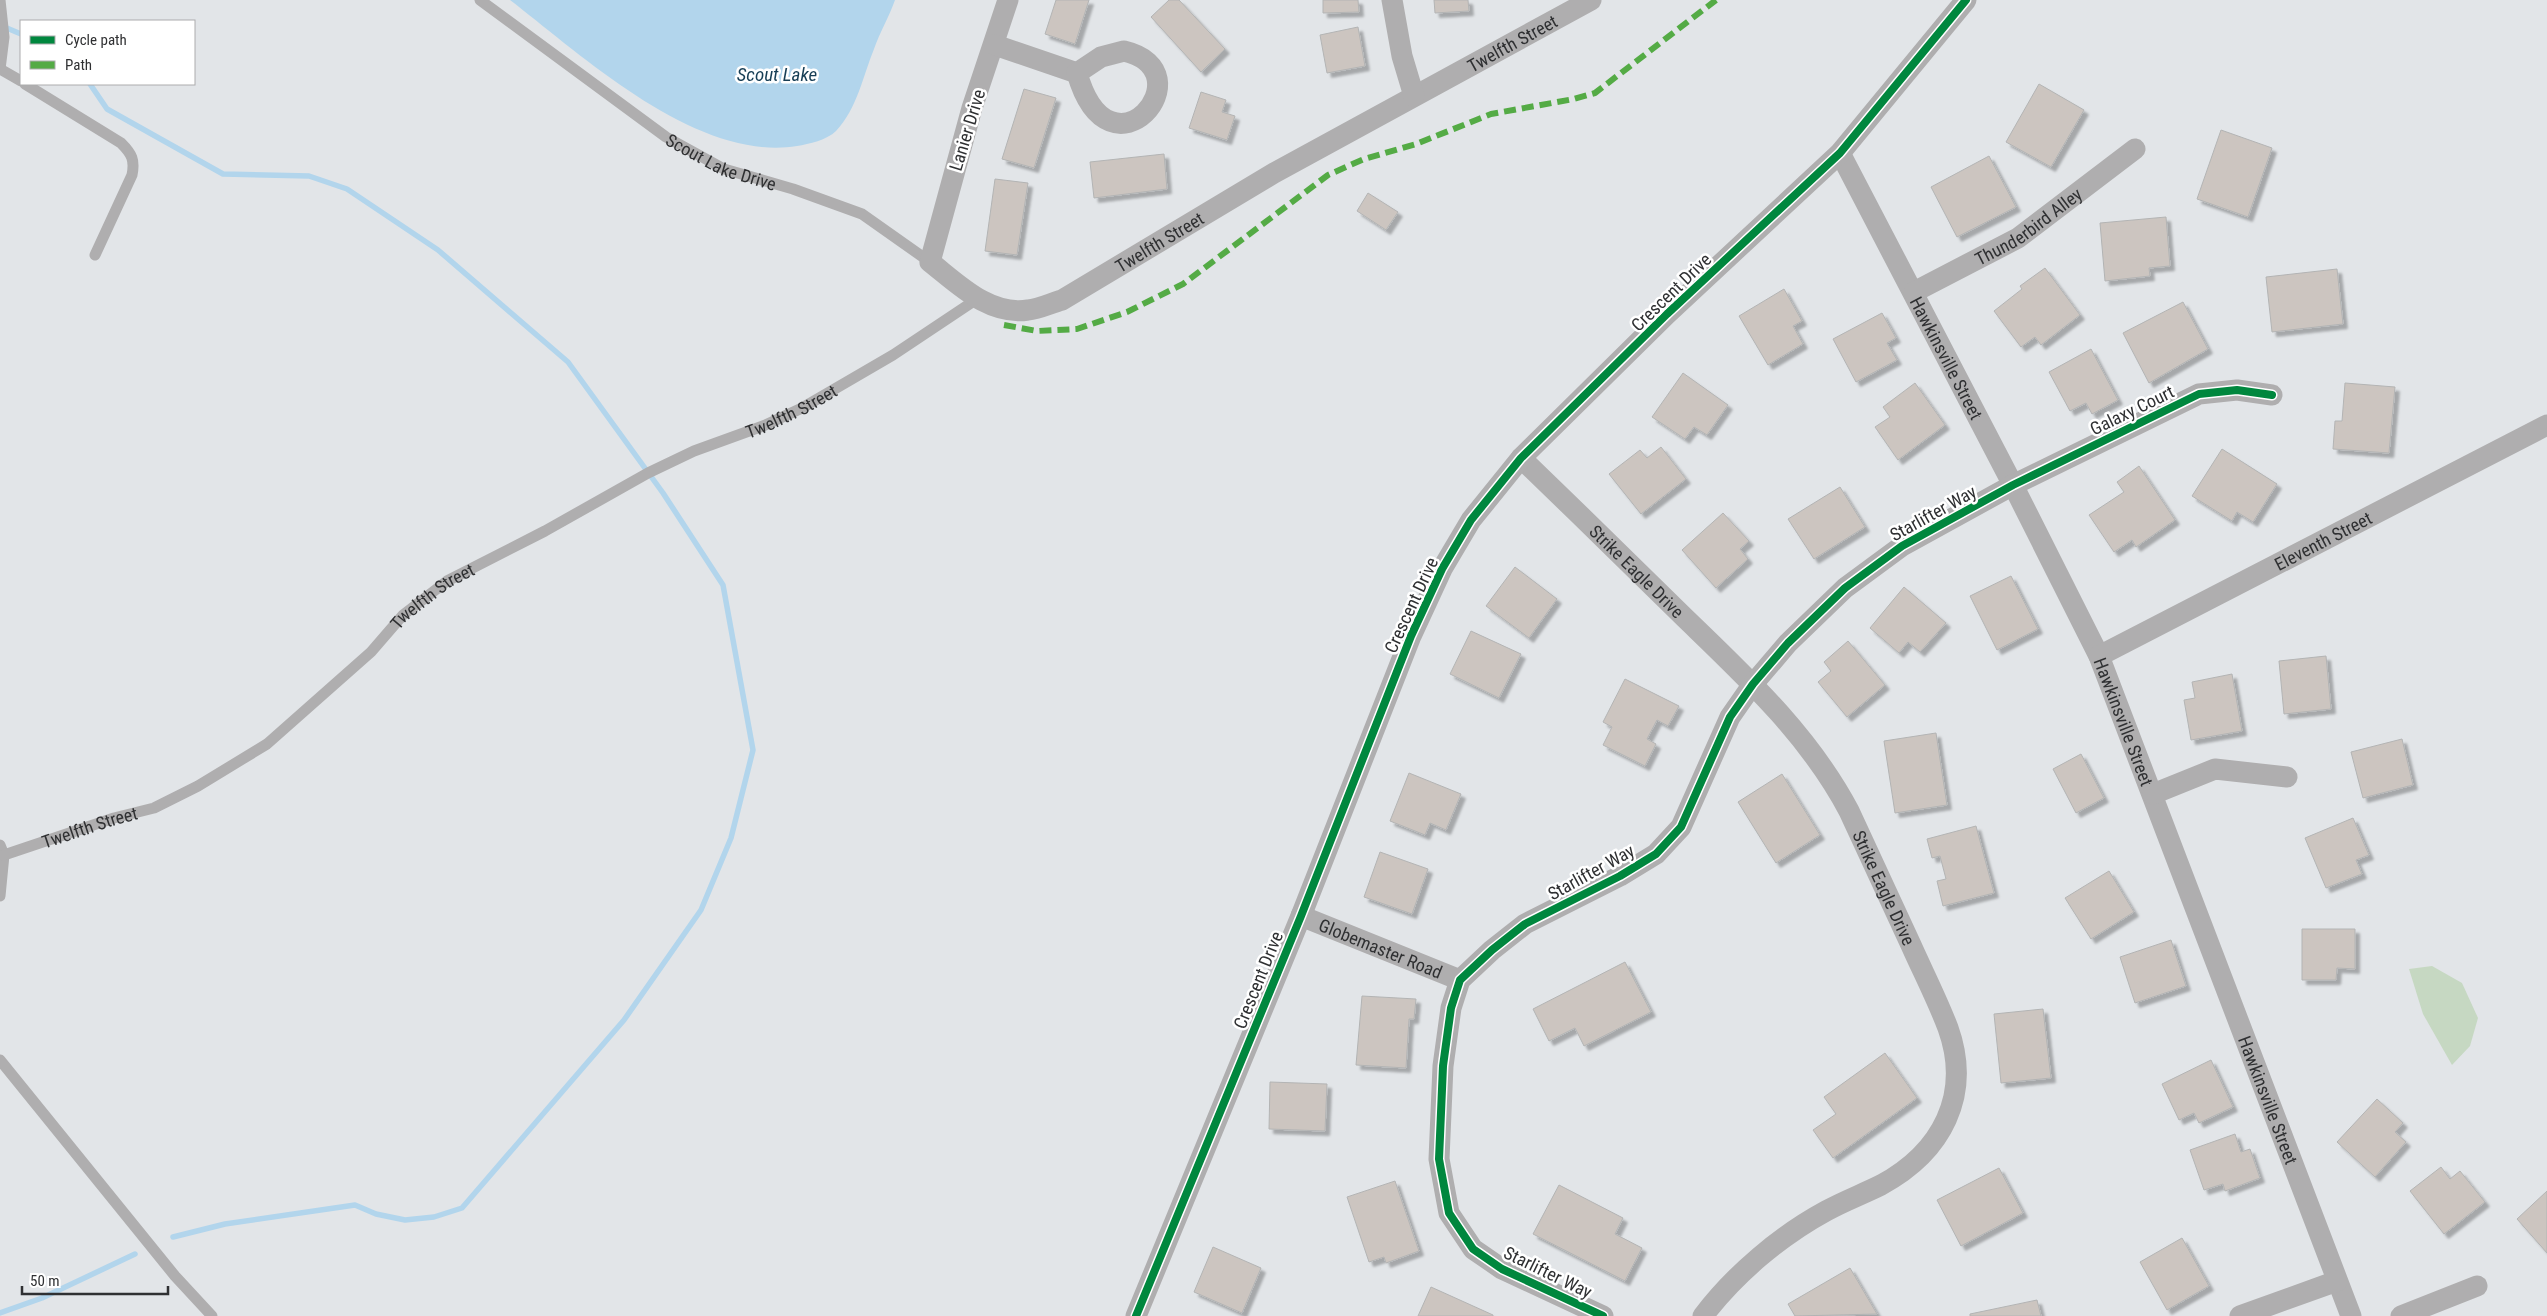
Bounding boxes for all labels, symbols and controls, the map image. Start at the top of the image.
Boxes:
street label: Twelfth Street [1464,10,1561,76]
legend [20,20,195,85]
text: Cycle path [65,31,127,49]
text: Path [65,56,92,74]
water label: Scout Lake [737,63,817,86]
street label: Lanier Drive [945,87,989,173]
street label: Scout Lake Drive [662,129,779,194]
street label: Thunderbird Alley [1971,183,2086,269]
street label: Twelfth Street [1111,207,1207,276]
street label: Crescent Drive [1627,249,1715,335]
street label: Hawkinsville Street [1906,293,1987,423]
street label: Twelfth Street [743,380,840,442]
street label: Galaxy Court [2087,381,2177,439]
street label: Starlifter Way [1886,480,1980,545]
street label: Eleventh Street [2271,507,2375,574]
street label: Strike Eagle Drive [1585,520,1689,622]
street label: Crescent Drive [1380,554,1442,656]
street label: Twelfth Street [385,558,478,633]
street label: Hawkinsville Street [2090,655,2158,789]
street label: Twelfth Street [39,802,139,852]
street label: Strike Eagle Drive [1849,827,1920,948]
street label: Starlifter Way [1544,839,1638,904]
street label: Globemaster Road [1316,914,1446,982]
street label: Crescent Drive [1229,928,1287,1032]
street label: Hawkinsville Street [2235,1033,2303,1167]
street label: Starlifter Way [1500,1242,1596,1303]
scale bar [22,1264,169,1296]
text: 50 m [30,1272,60,1290]

